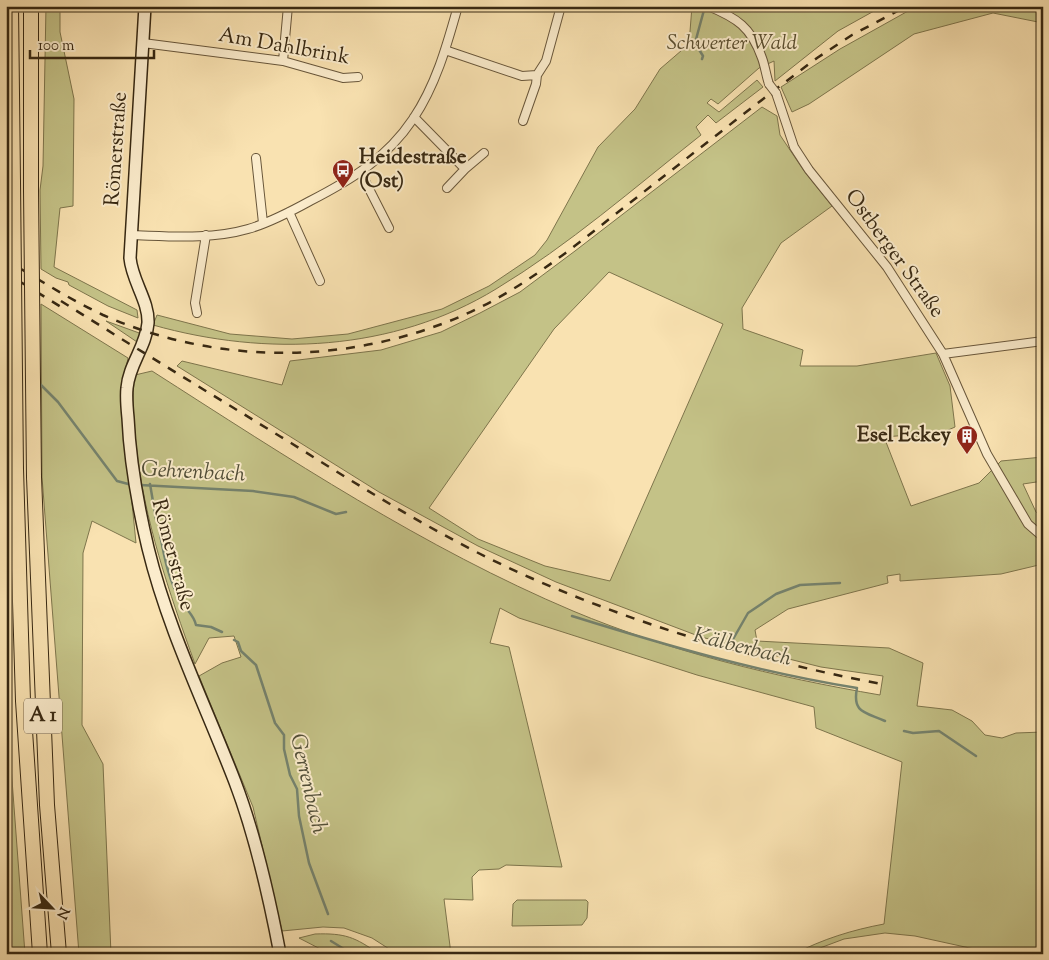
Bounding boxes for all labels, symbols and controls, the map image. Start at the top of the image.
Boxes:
street label: Am Dahlbrink [216,21,352,73]
scale bar [30,28,154,60]
park label: Schwerter Wald [667,29,798,59]
text: 100 m [38,36,75,57]
street label: Römerstraße [98,91,136,207]
place label: Heidestraße (Ost) [359,143,467,197]
bus stop icon: Heidestraße (Ost) [331,158,355,189]
street label: Ostberger Straße [837,183,951,325]
place label: Esel Eckey [857,421,952,451]
building icon: Esel Eckey [955,424,979,455]
water label: Gehrenbach [140,454,246,492]
street label: Römerstraße [143,496,201,614]
water label: Kälberbach [689,620,795,676]
road number: A 1 [24,698,62,734]
water label: Gerrenbach [280,731,334,837]
north arrow [28,882,78,932]
text: N [51,903,73,922]

